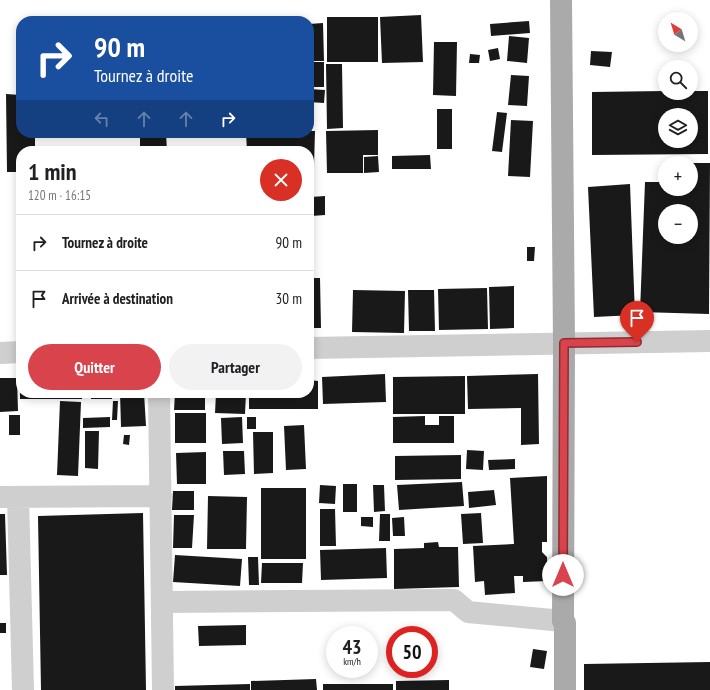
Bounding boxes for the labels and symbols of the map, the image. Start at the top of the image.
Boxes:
north arrow [658,12,698,52]
pin [620,301,654,342]
position arrow [542,554,584,596]
speed limit sign: 50 [386,626,438,678]

